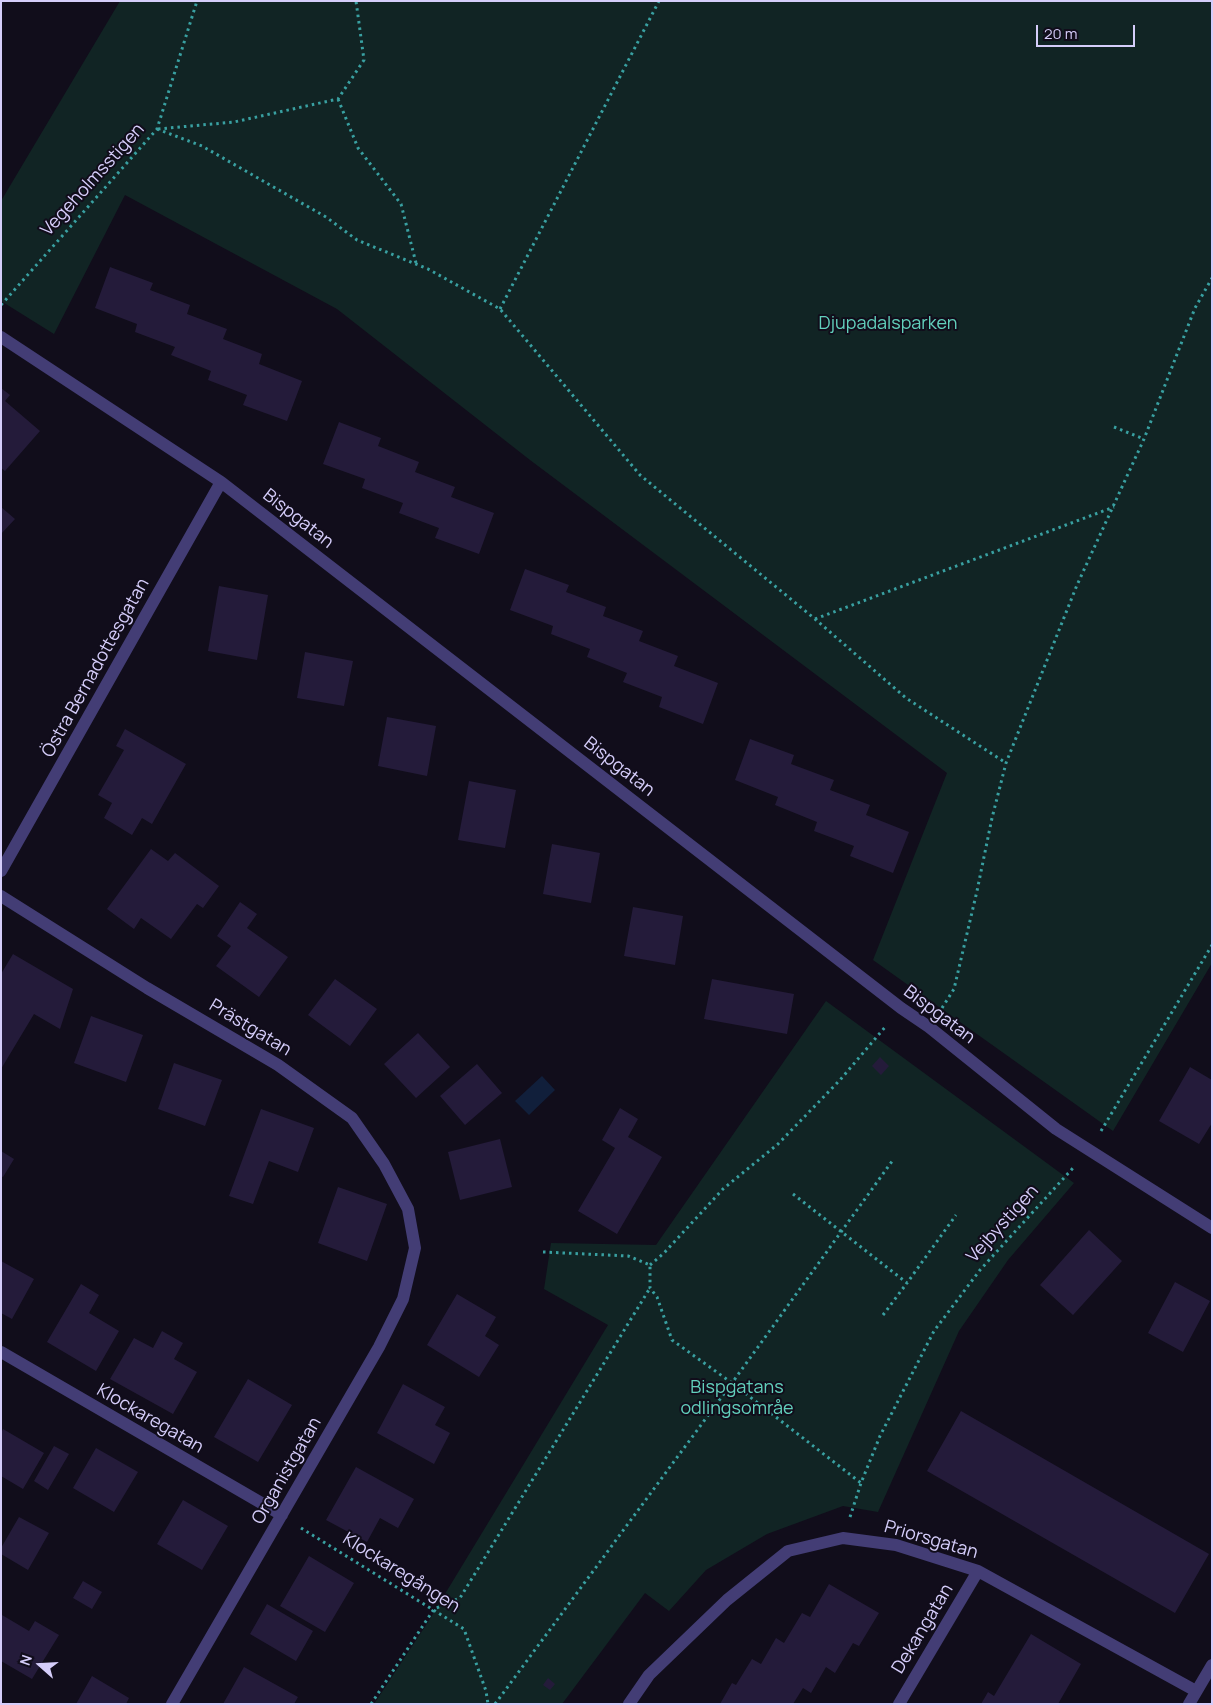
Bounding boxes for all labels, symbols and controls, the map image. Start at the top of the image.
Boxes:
scale bar [1038,15,1137,47]
text: 20 m [1044,23,1077,44]
street label: Vegeholmsstigen [37,119,149,241]
park label: Djupadalsparken [818,313,958,335]
street label: Bispgatan [258,485,338,553]
street label: Östra Bernadottesgatan [38,575,154,761]
street label: Bispgatan [579,733,659,801]
street label: Bispgatan [899,981,979,1049]
street label: Prästgatan [205,995,295,1061]
street label: Vejbystigen [963,1181,1043,1267]
park label: Bispgatans odlingsområe [680,1377,794,1420]
street label: Klockaregatan [93,1380,207,1458]
street label: Organistgatan [248,1414,326,1528]
street label: Priorsgatan [882,1516,980,1564]
street label: Klockaregången [338,1528,464,1618]
street label: Dekangatan [888,1580,958,1678]
north arrow [15,1640,65,1690]
text: N [15,1652,36,1668]

